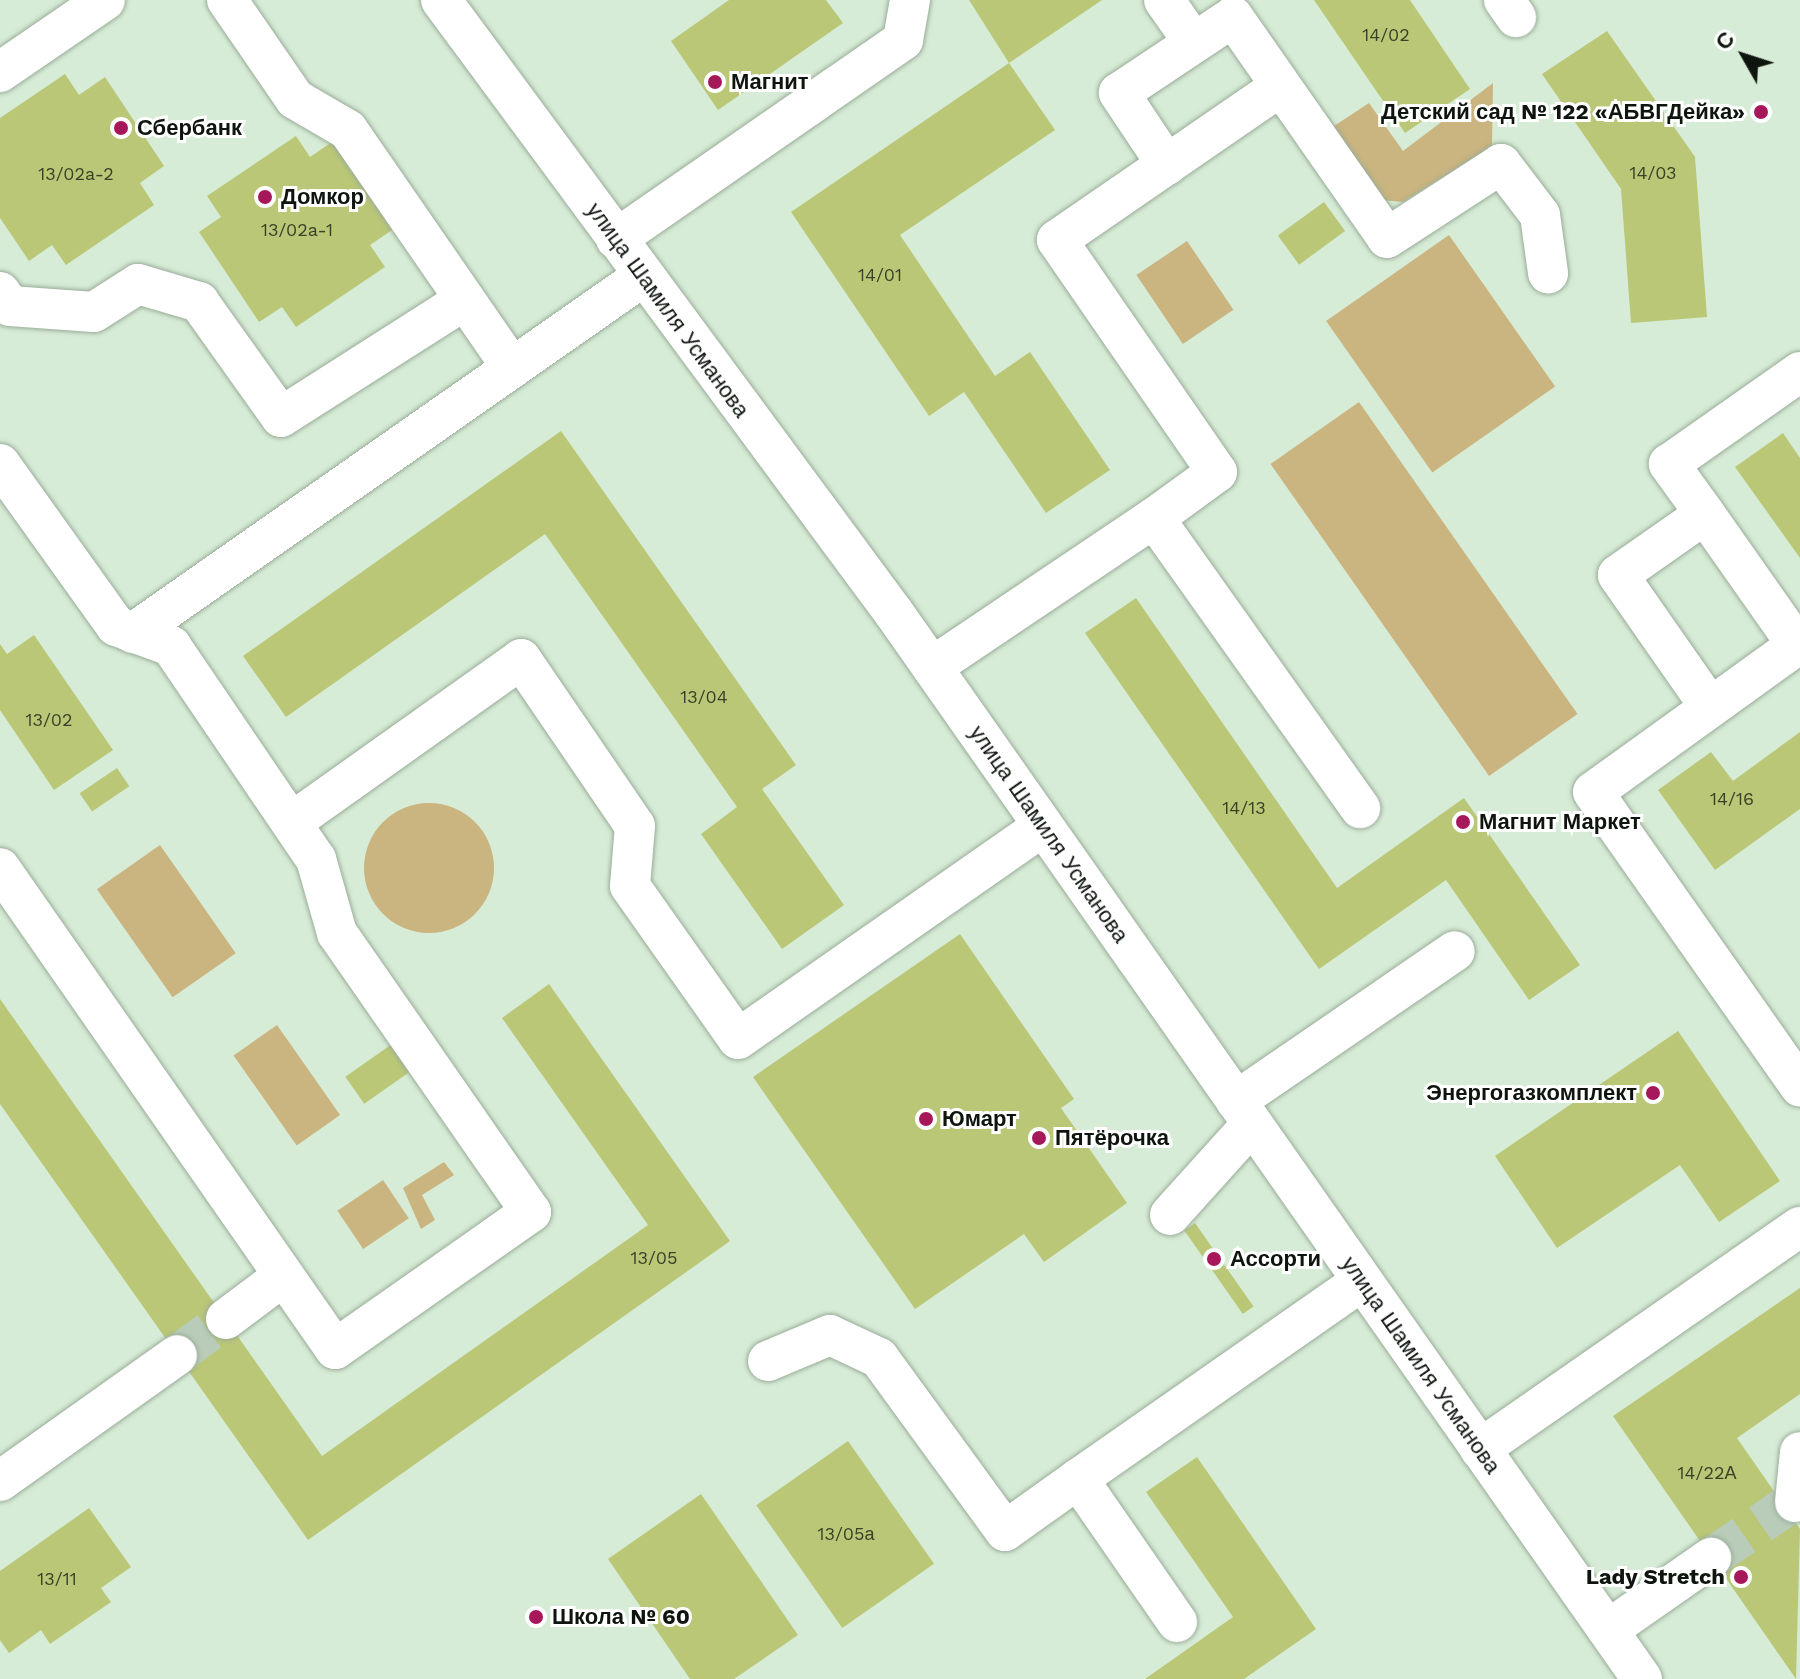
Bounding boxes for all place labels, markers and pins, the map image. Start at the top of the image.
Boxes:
place label: Магнит [731,69,809,95]
marker: Магнит [706,73,724,91]
place label: Детский сад № 122 «АБВГДейка» [1381,99,1745,125]
marker: Детский сад № 122 «АБВГДейка» [1752,103,1770,121]
place label: Сбербанк [137,115,242,141]
marker: Сбербанк [112,119,130,137]
place label: Домкор [281,184,364,210]
marker: Домкор [256,188,274,206]
place label: Магнит Маркет [1479,809,1641,835]
marker: Магнит Маркет [1454,813,1472,831]
place label: Энергогазкомплект [1426,1080,1637,1106]
marker: Энергогазкомплект [1644,1084,1662,1102]
place label: Юмарт [942,1106,1017,1132]
marker: Юмарт [917,1110,935,1128]
place label: Пятёрочка [1055,1125,1169,1151]
marker: Пятёрочка [1030,1129,1048,1147]
place label: Ассорти [1230,1246,1321,1272]
marker: Ассорти [1205,1250,1223,1268]
place label: Lady Stretch [1585,1564,1725,1590]
marker: Lady Stretch [1732,1568,1750,1586]
place label: Школа № 60 [552,1604,690,1630]
marker: Школа № 60 [527,1608,545,1626]

